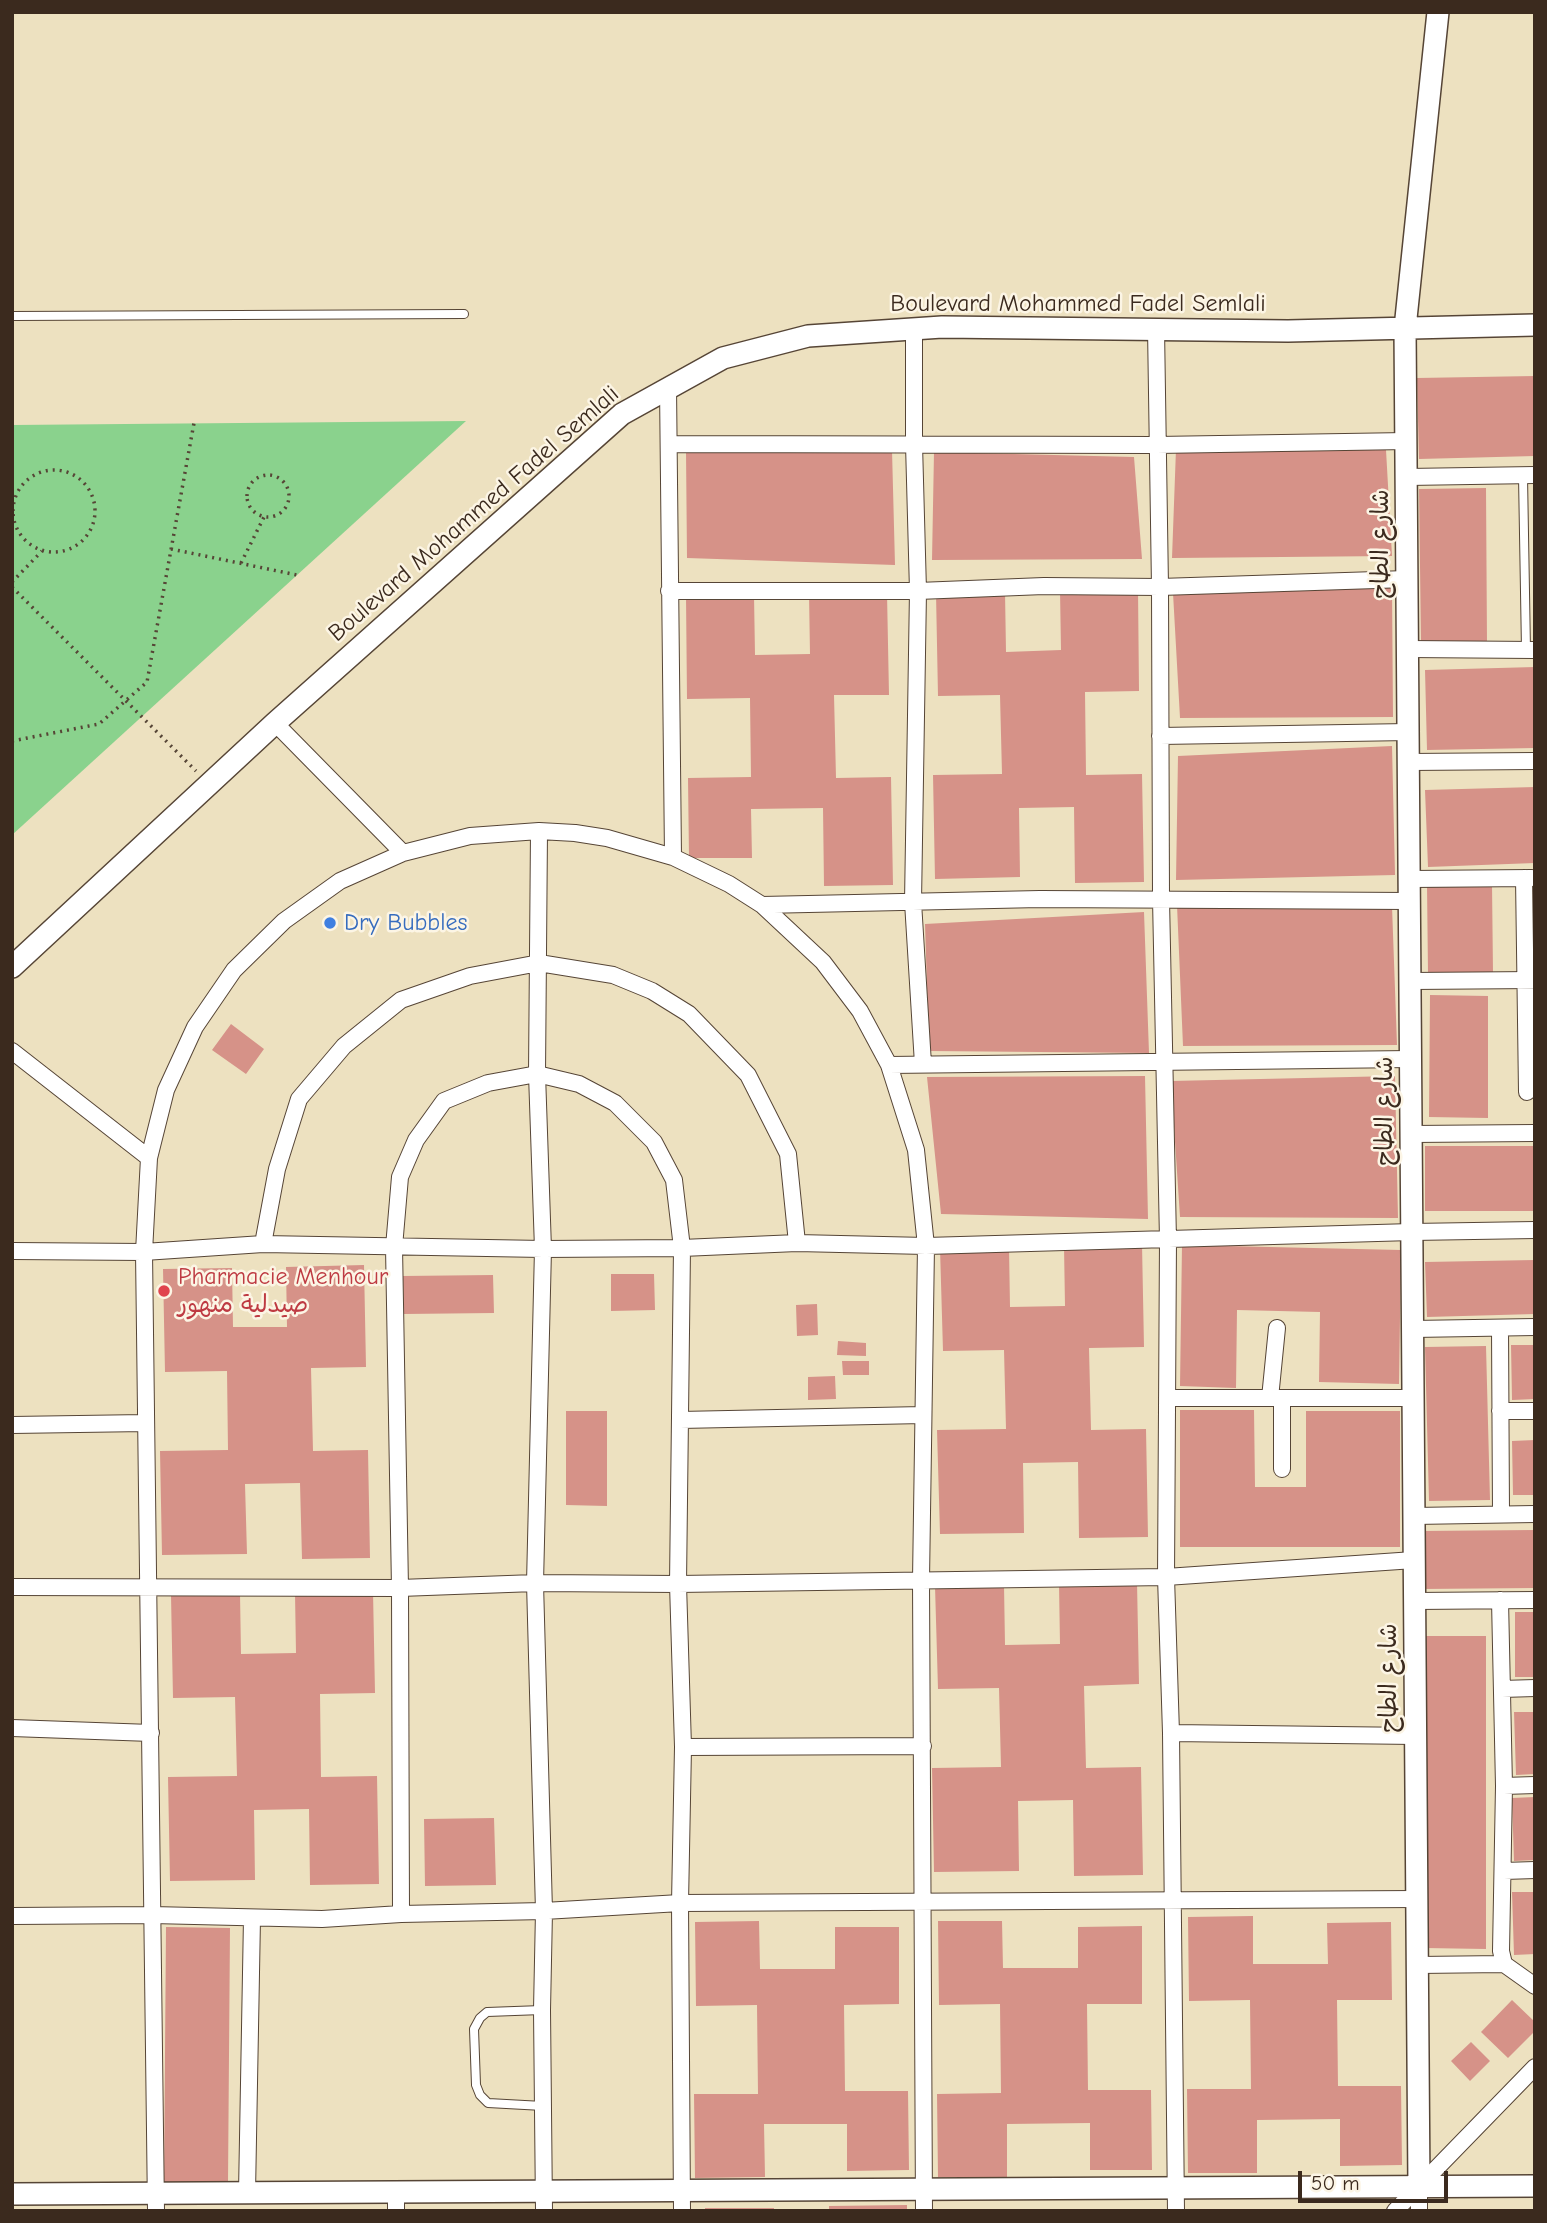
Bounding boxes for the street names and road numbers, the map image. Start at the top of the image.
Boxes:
street label: Boulevard Mohammed Fadel Semlali [890,290,1266,318]
street label: Boulevard Mohammed Fadel Semlali [323,380,625,648]
street label: شارع الطاح [1367,489,1395,599]
street label: شارع الطاح [1371,1056,1399,1166]
street label: شارع الطاح [1375,1623,1403,1733]

